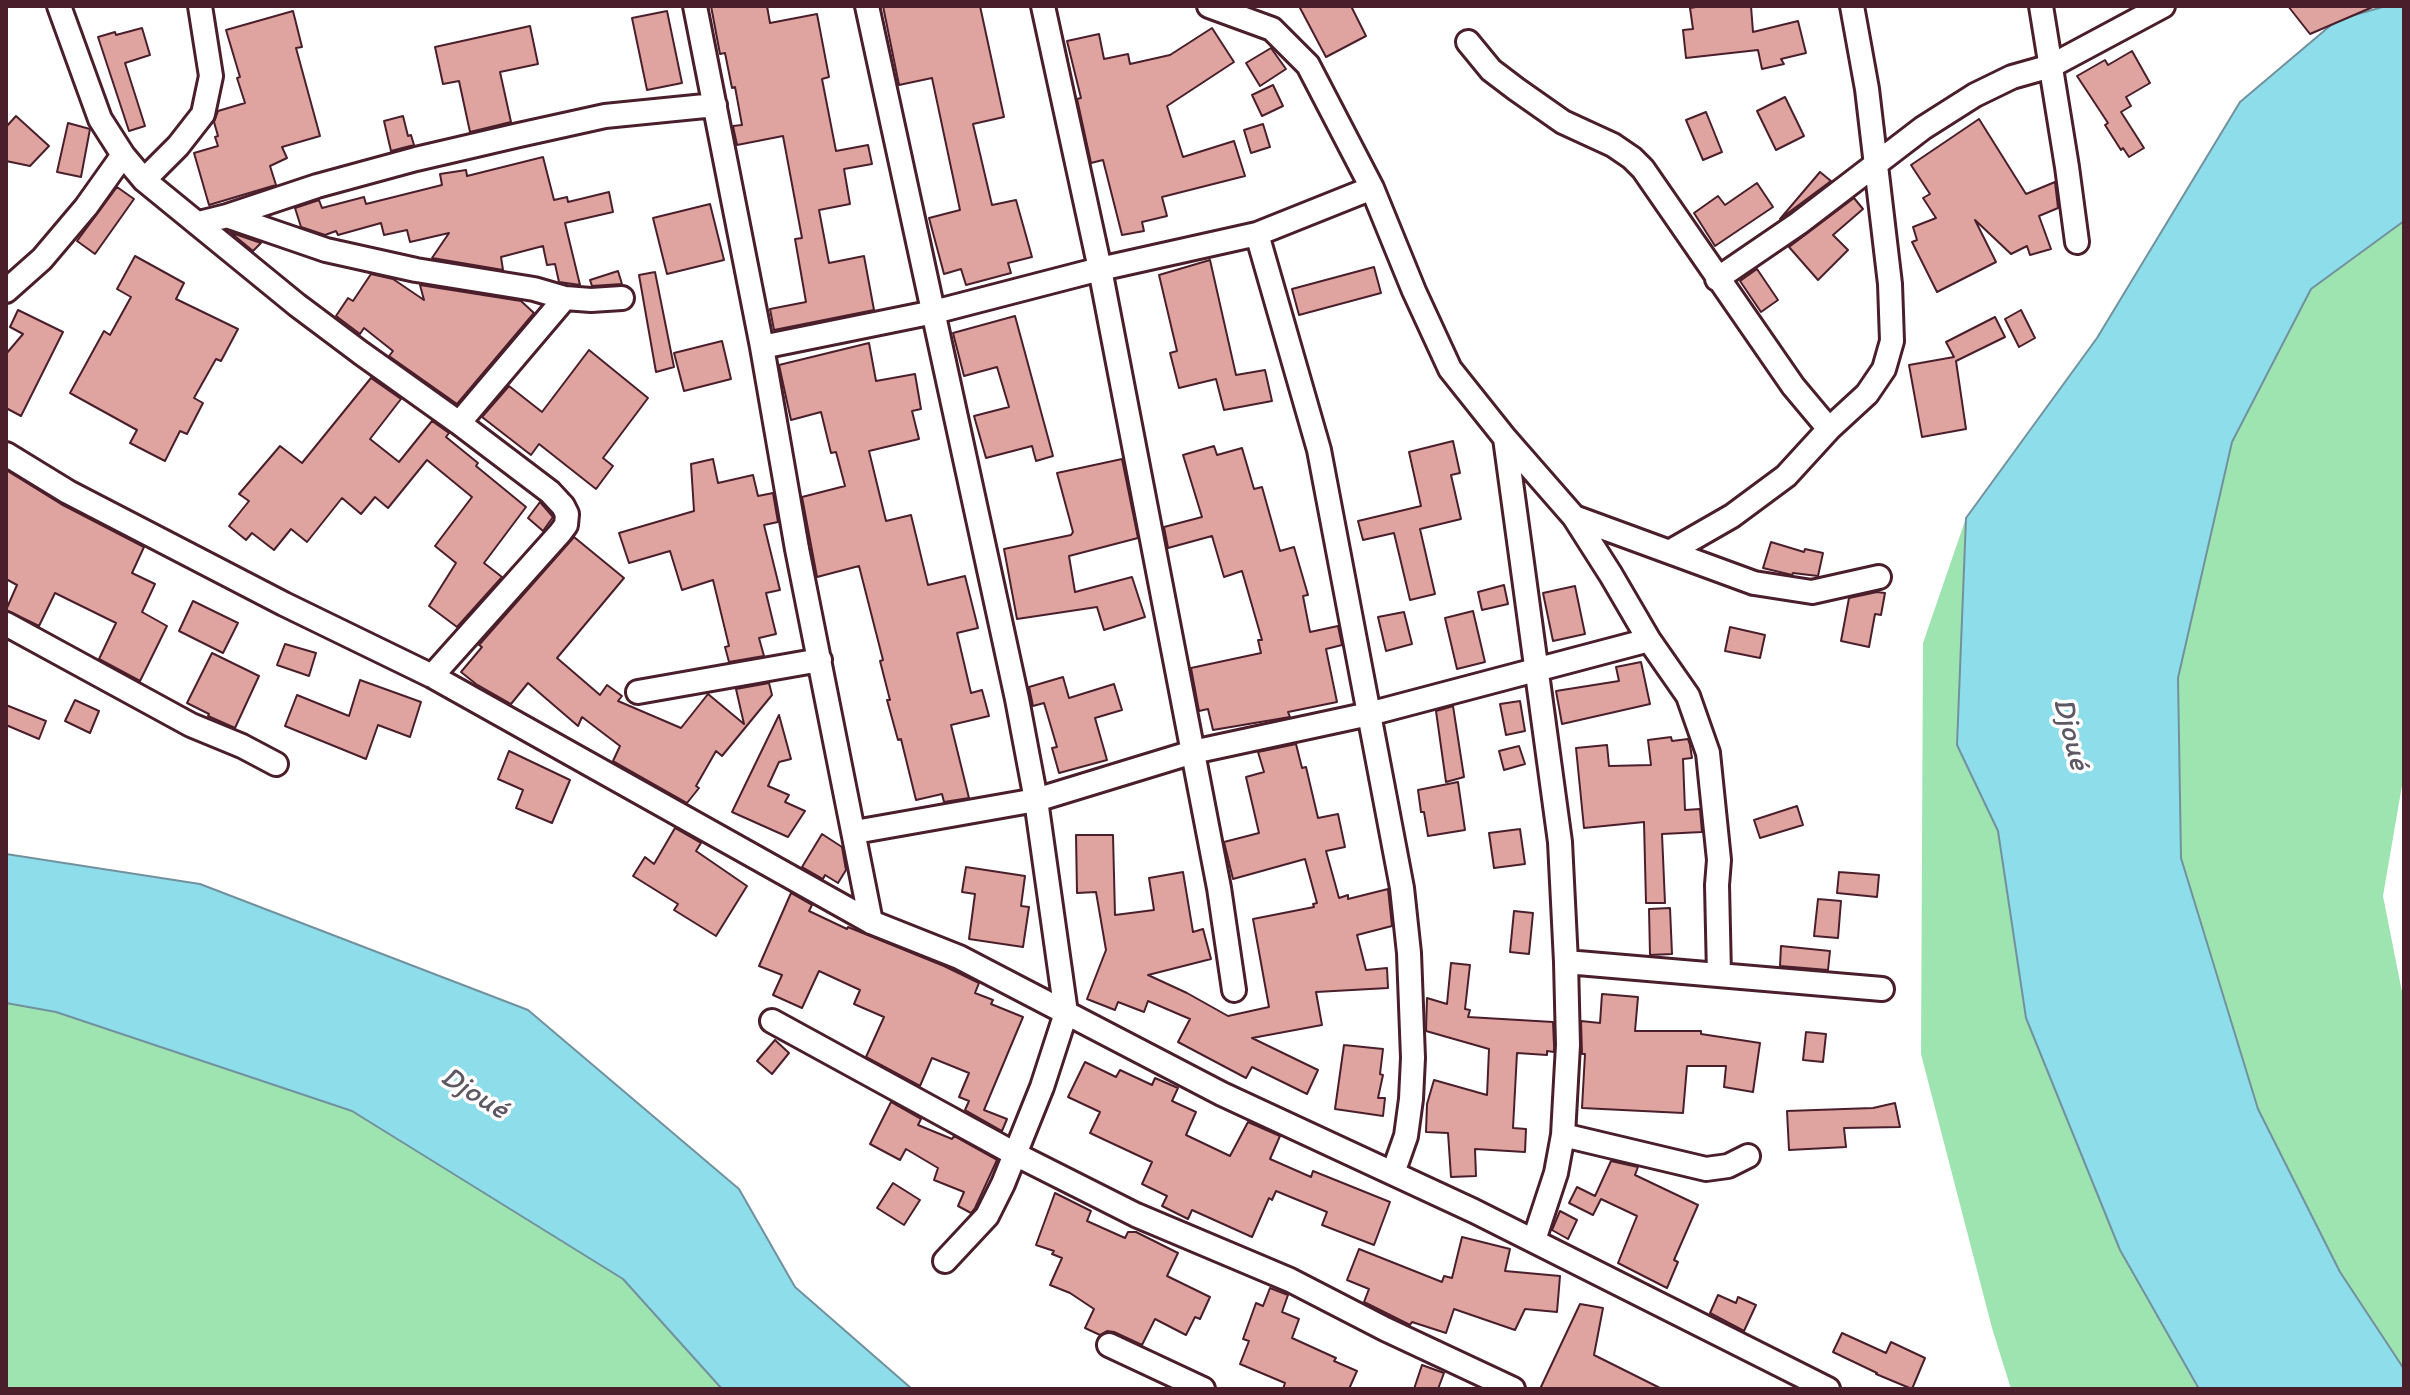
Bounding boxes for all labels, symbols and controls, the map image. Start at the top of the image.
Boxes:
water label: Djoué [2044,694,2096,774]
water label: Djoué [433,1059,515,1129]

